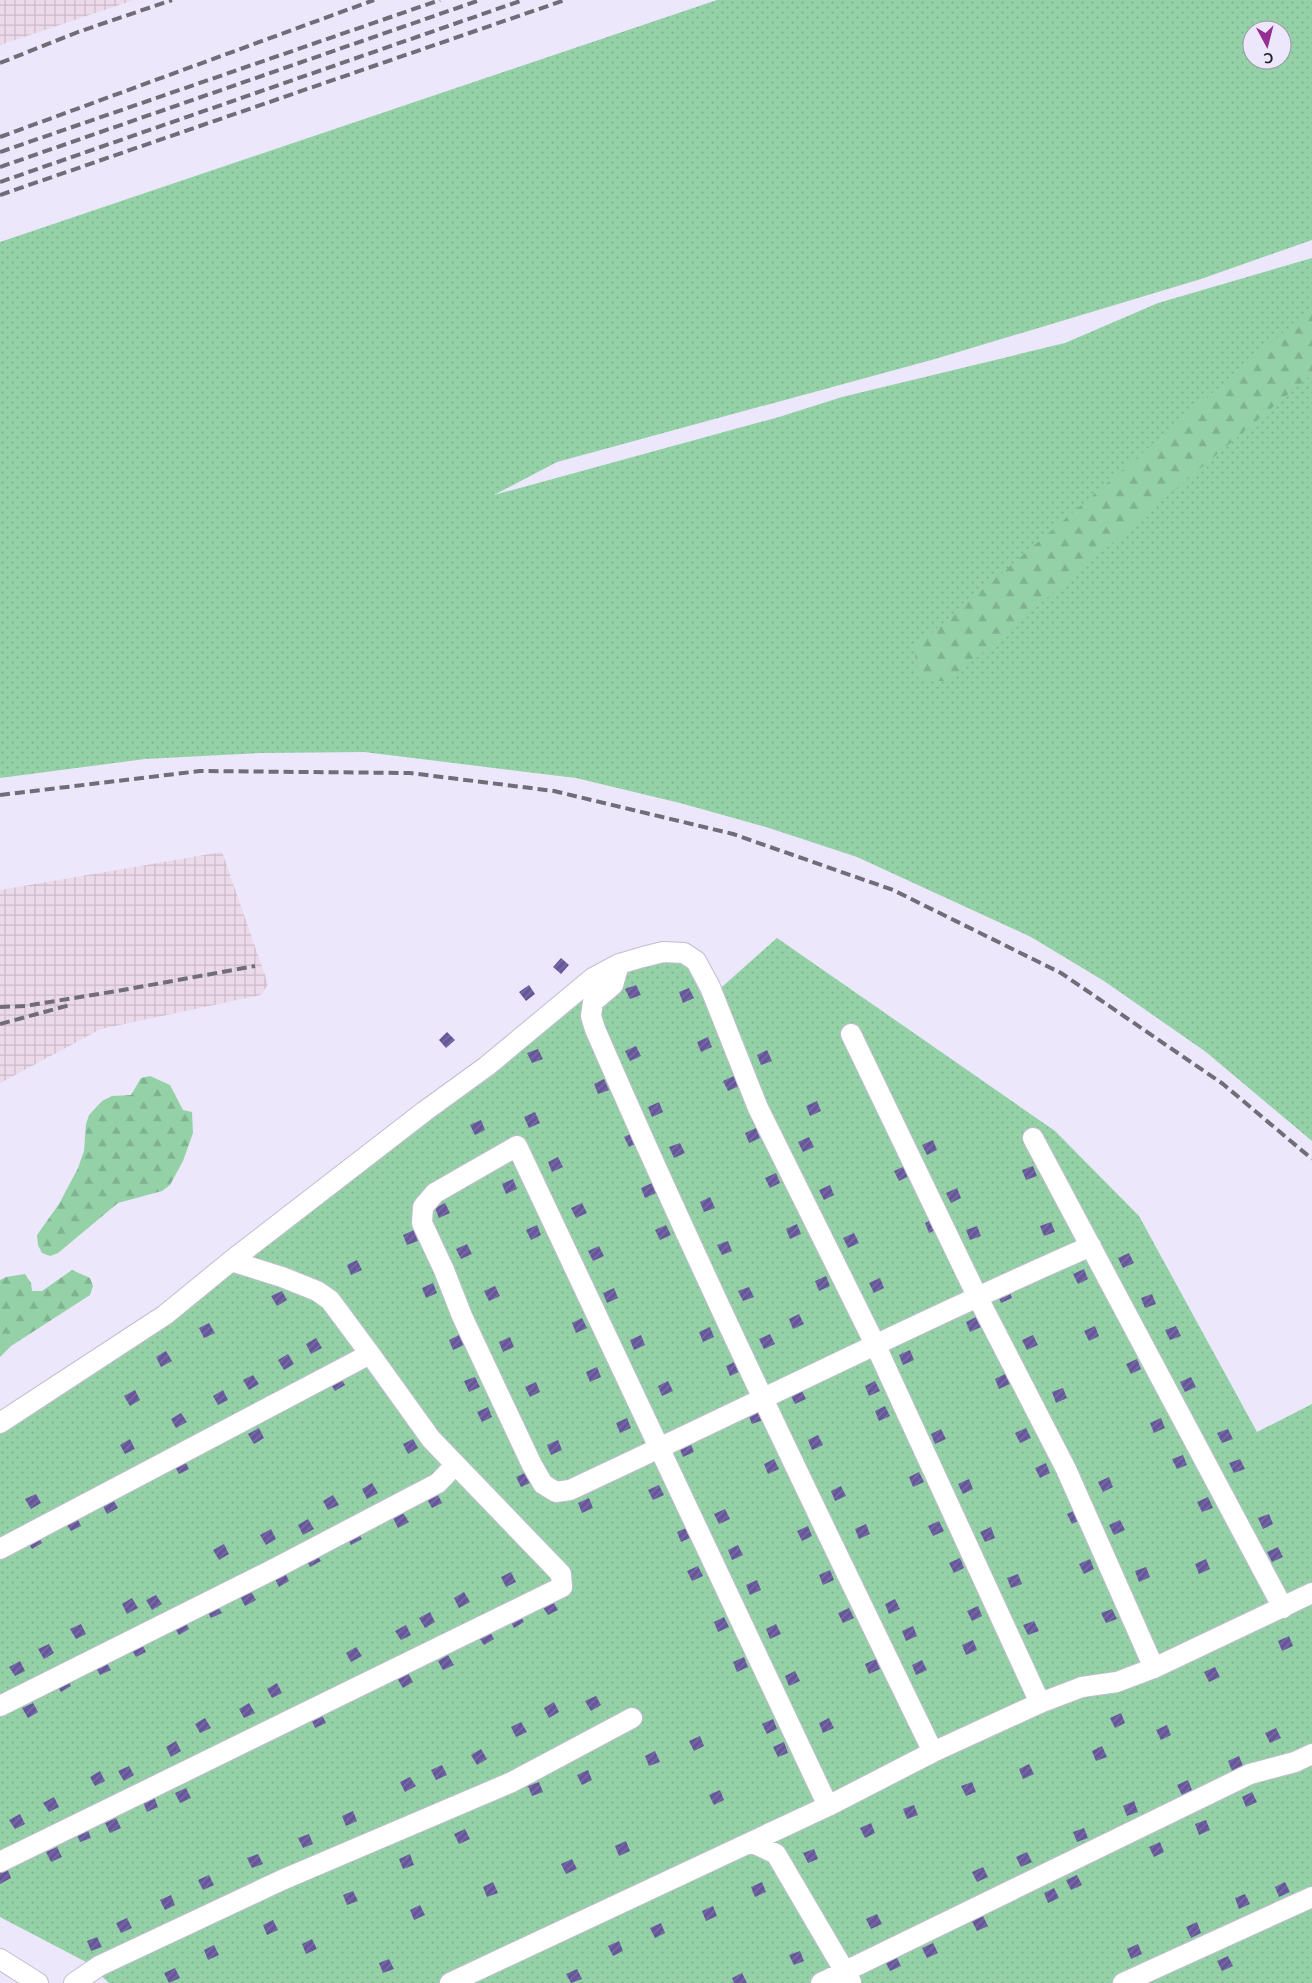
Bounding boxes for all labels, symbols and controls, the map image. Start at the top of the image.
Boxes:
north arrow [1242,20,1292,70]
text: С [1262,49,1274,67]

